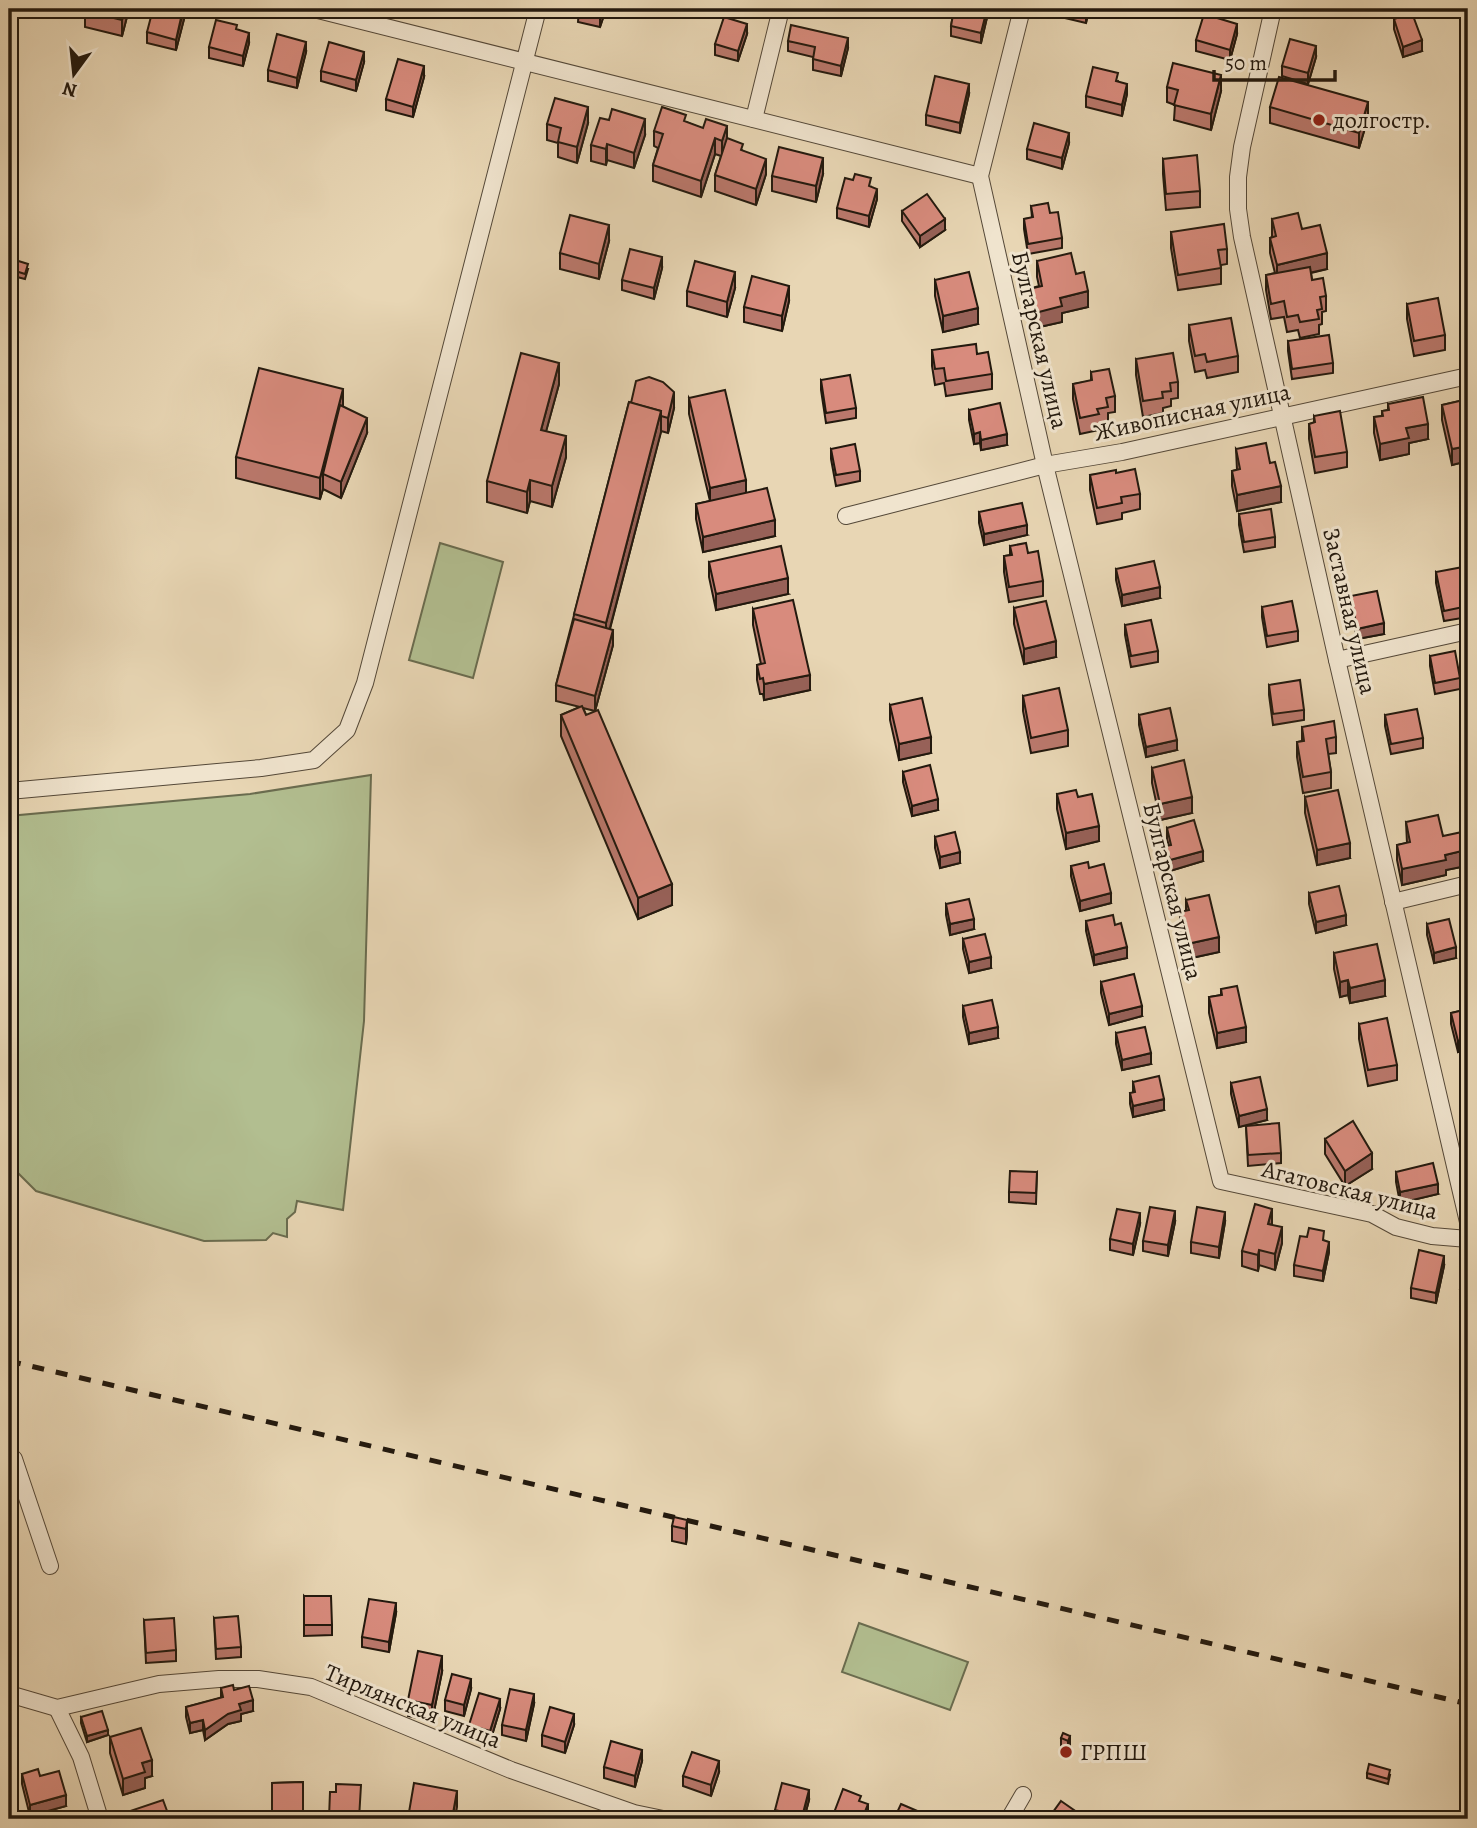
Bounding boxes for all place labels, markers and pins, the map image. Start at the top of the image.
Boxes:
place label: долгостр. [1332,104,1431,136]
marker: долгостр. [1311,112,1327,128]
place label: ГРПШ [1080,1736,1148,1768]
marker: ГРПШ [1058,1744,1074,1760]

